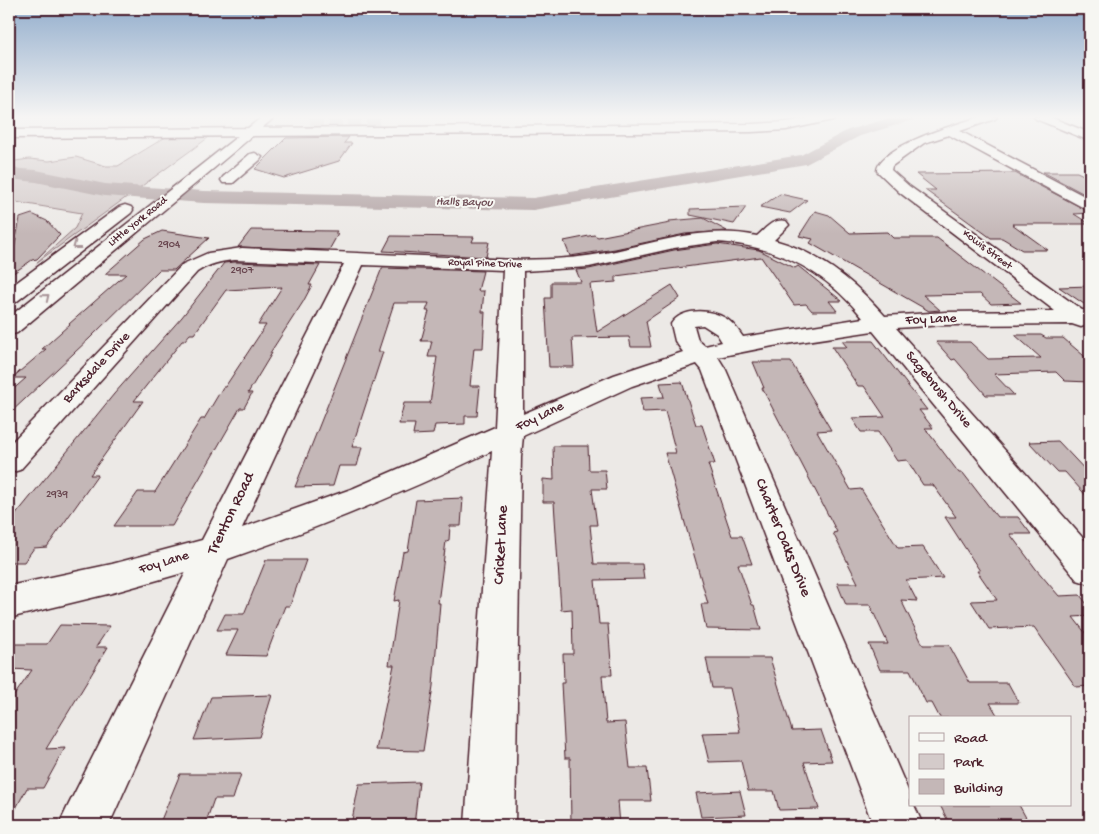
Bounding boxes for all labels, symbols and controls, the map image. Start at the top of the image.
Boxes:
street label: Little York Road [106,194,171,249]
water label: Halls Bayou [436,196,494,211]
street label: Kowis Street [960,228,1015,273]
house number: 2904 [158,239,181,251]
one-way arrow [73,241,82,250]
street label: Royal Pine Drive [448,257,522,271]
house number: 2907 [231,265,254,277]
one-way arrow [41,294,50,303]
street label: Foy Lane [904,311,958,329]
street label: Barksdale Drive [59,328,135,408]
street label: Sagebrush Drive [901,348,975,432]
street label: Foy Lane [512,398,568,436]
street label: Trenton Road [204,468,261,559]
street label: Charter Oaks Drive [750,476,815,601]
house number: 2939 [46,489,69,501]
street label: Cricket Lane [490,504,514,585]
street label: Foy Lane [136,547,192,579]
legend [909,716,1072,806]
text: Road [954,730,988,748]
text: Park [953,754,984,772]
text: Building [953,780,1003,798]

